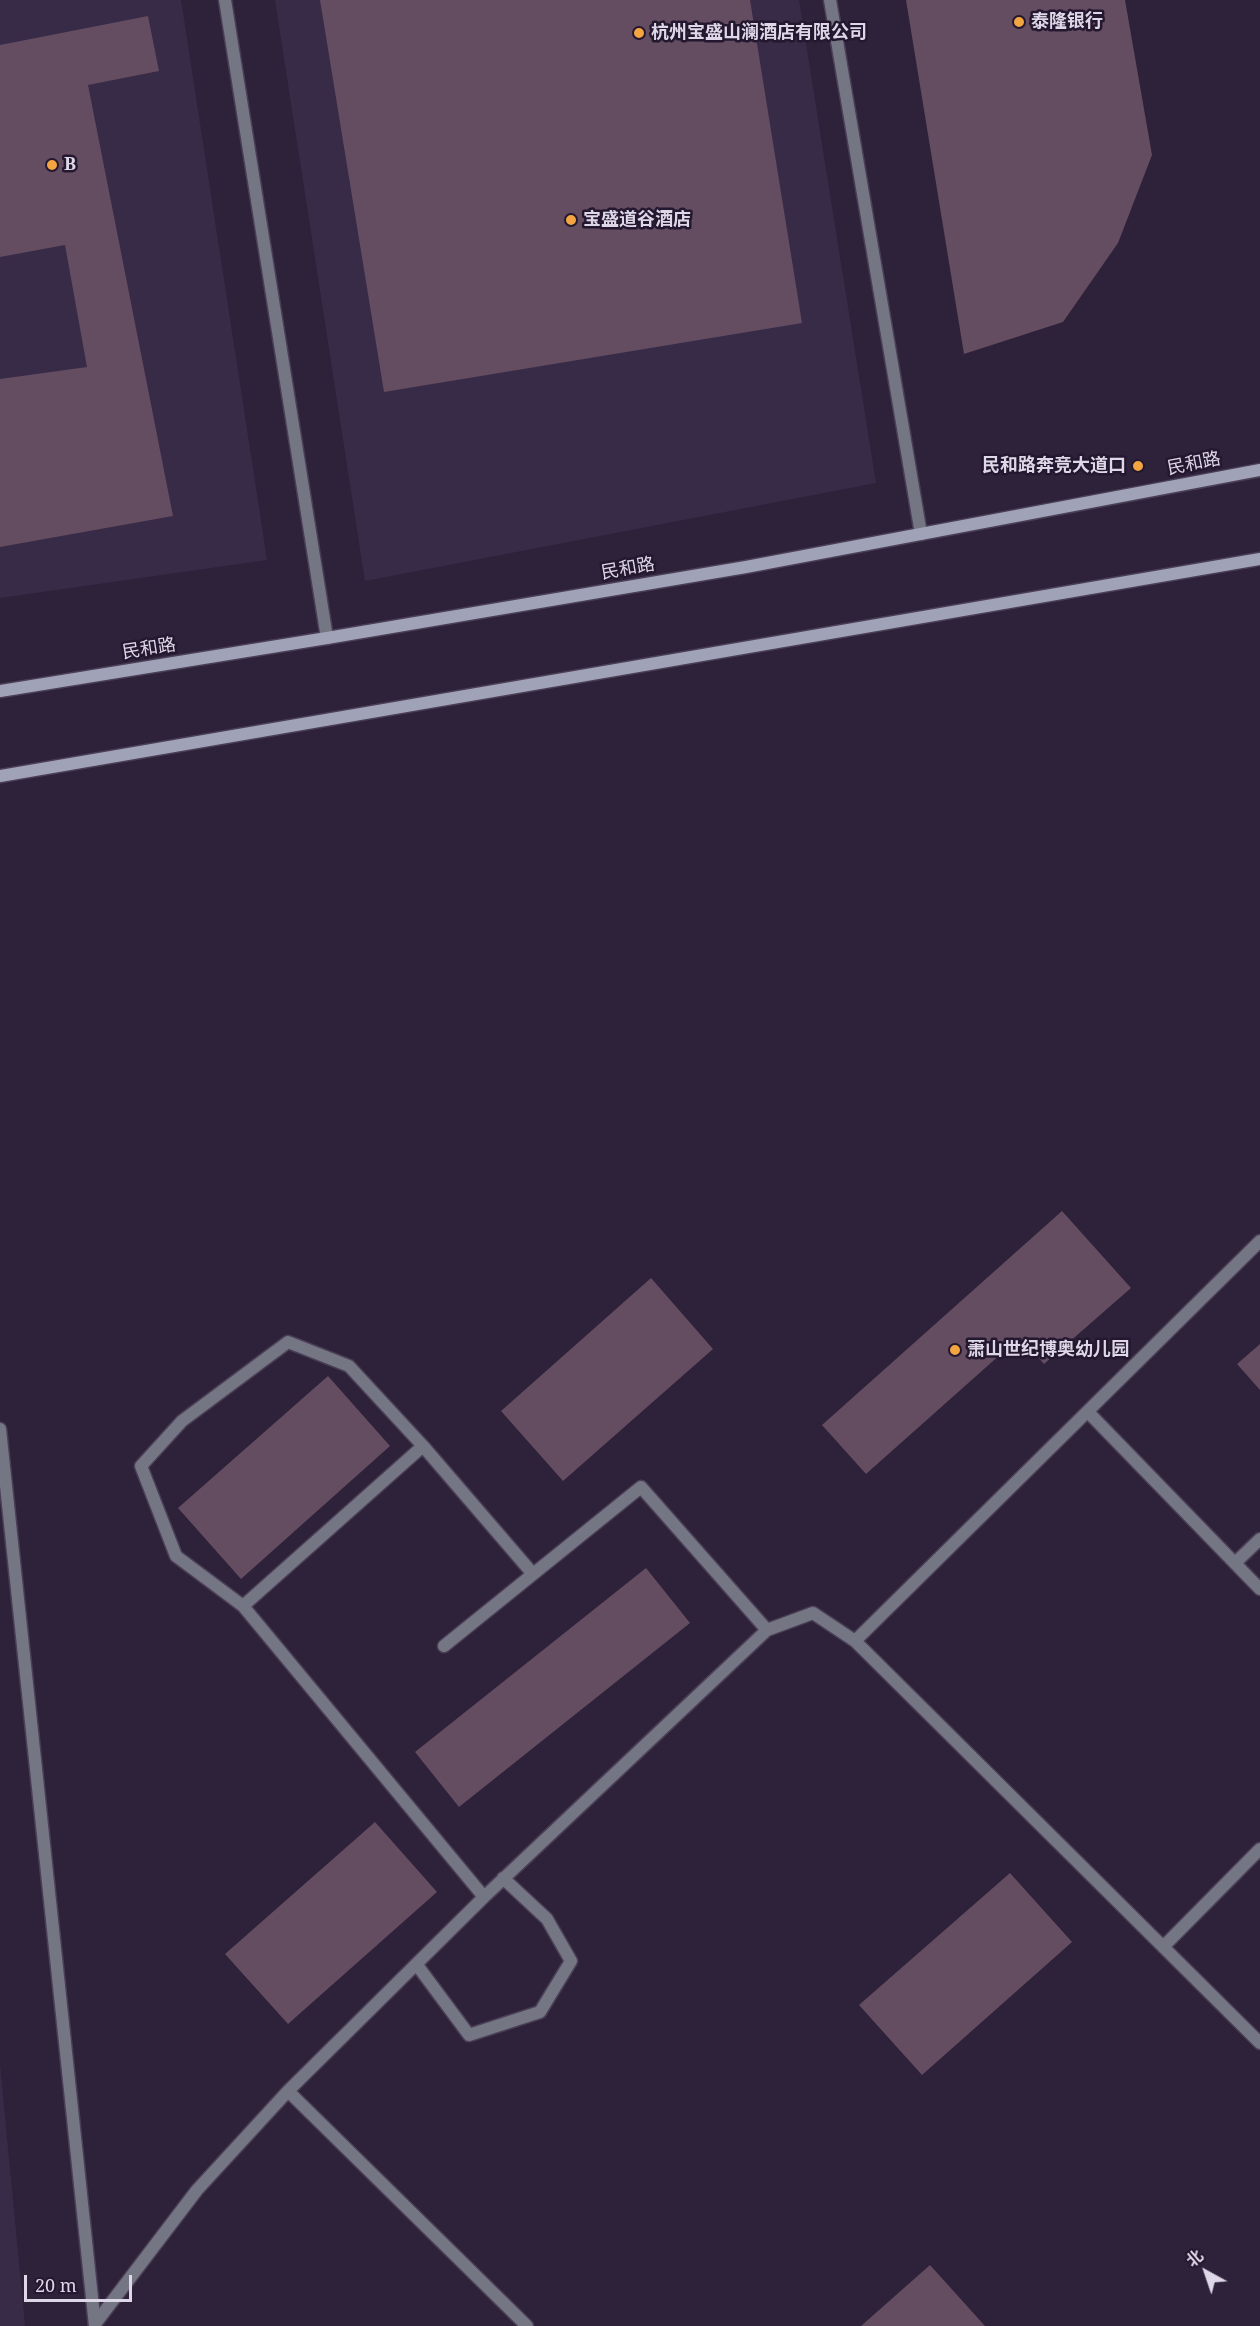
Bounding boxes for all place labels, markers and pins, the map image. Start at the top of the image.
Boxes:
place label: 泰隆银行 [1031,11,1103,33]
marker: 泰隆银行 [1012,15,1026,29]
place label: 杭州宝盛山澜酒店有限公司 [651,22,867,44]
marker: 杭州宝盛山澜酒店有限公司 [632,26,646,40]
place label: B [64,154,76,176]
marker: B [45,158,59,172]
place label: 宝盛道谷酒店 [583,209,691,231]
marker: 宝盛道谷酒店 [564,213,578,227]
place label: 民和路奔竞大道口 [982,455,1126,477]
marker: 民和路奔竞大道口 [1131,459,1145,473]
place label: 萧山世纪博奥幼儿园 [967,1339,1129,1361]
marker: 萧山世纪博奥幼儿园 [948,1343,962,1357]

